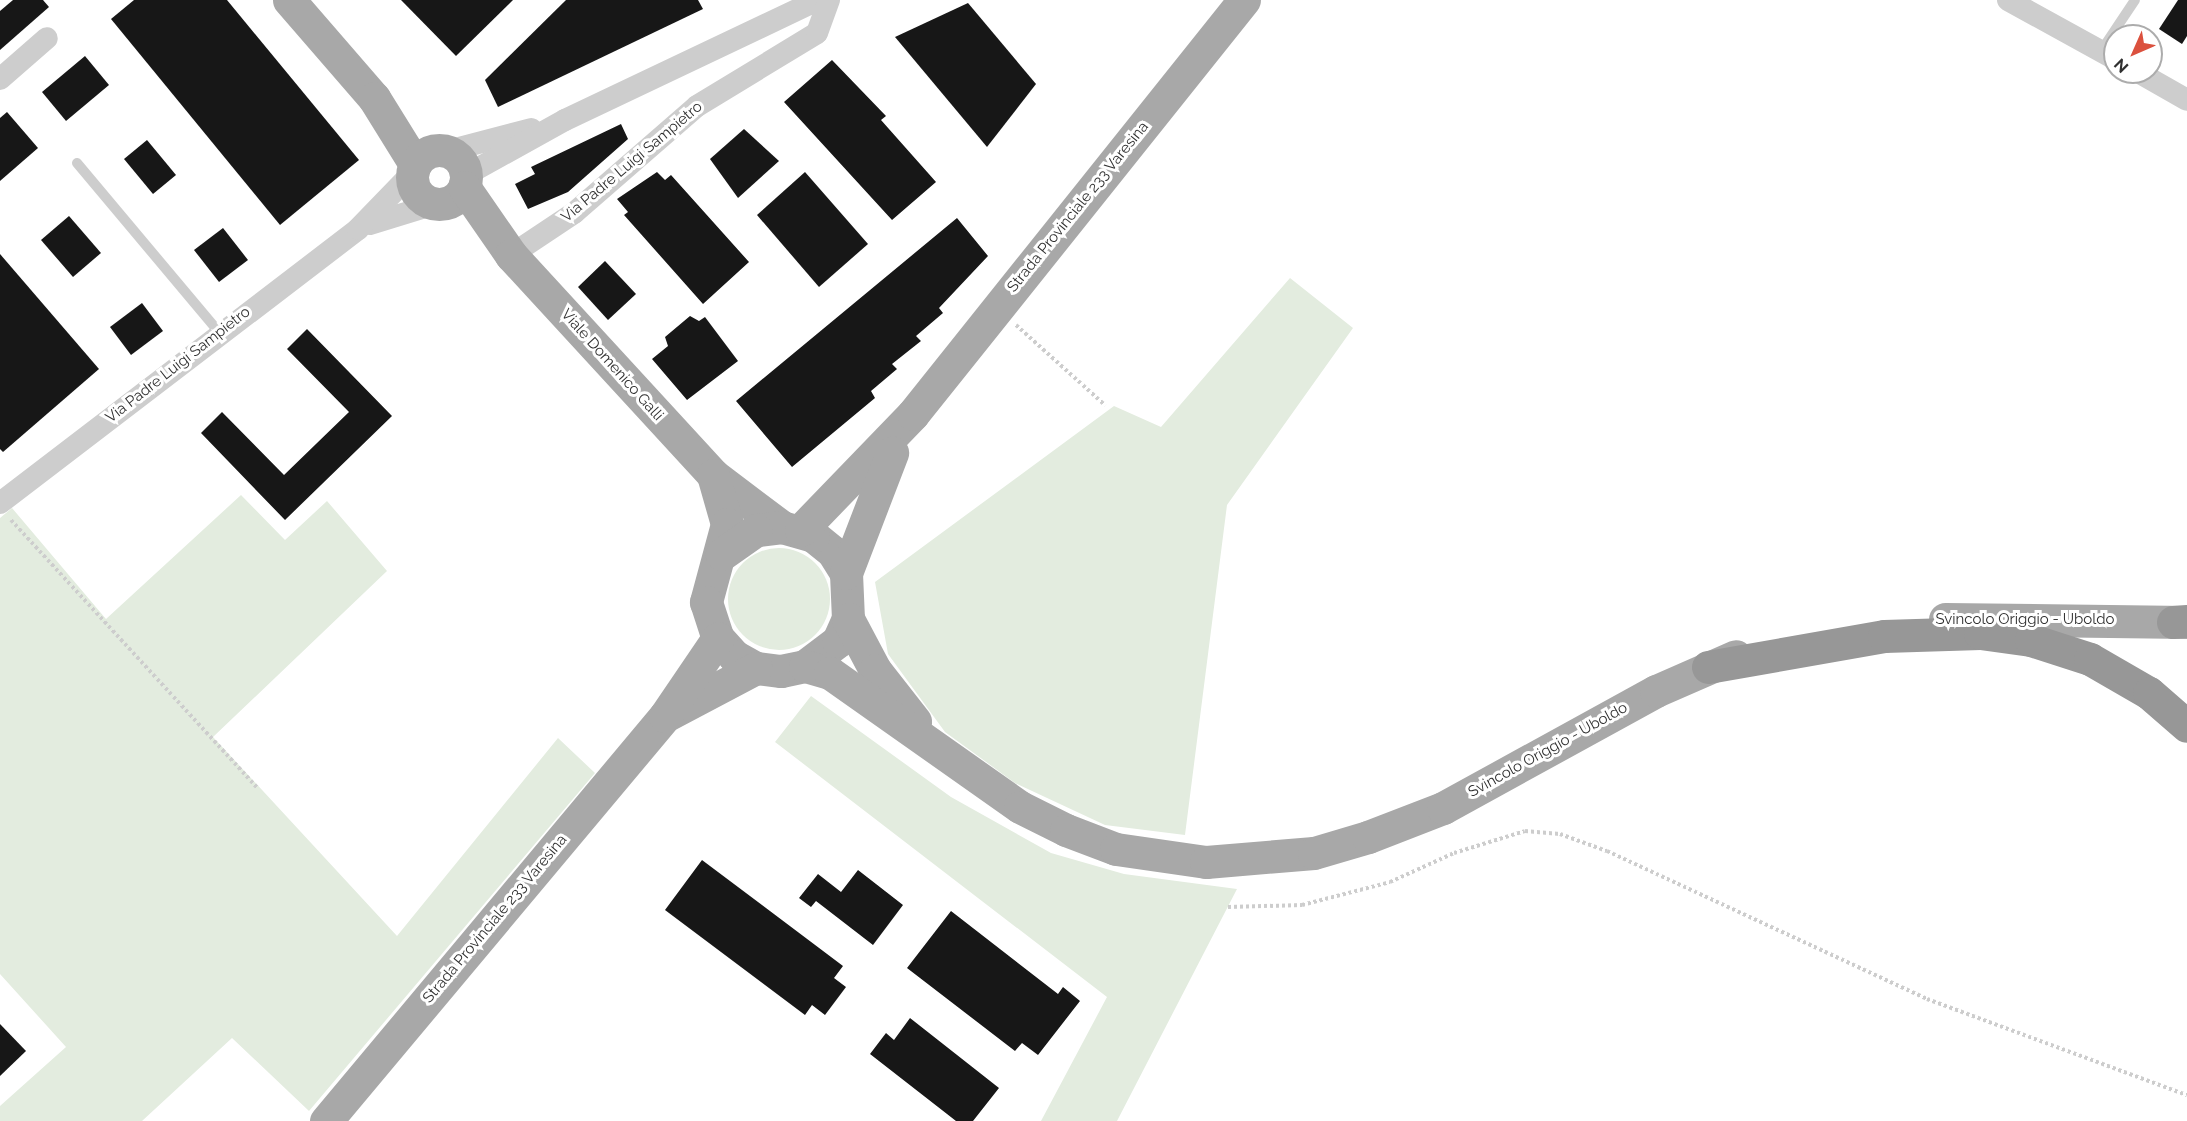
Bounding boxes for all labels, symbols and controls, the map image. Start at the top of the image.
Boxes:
north arrow [2103,24,2163,84]
text: N [2110,55,2132,77]
street label: Via Padre Luigi Sampietro [558,98,706,226]
street label: Strada Provinciale 233 Varesina [1003,118,1153,296]
street label: Via Padre Luigi Sampietro [102,303,254,427]
street label: Viale Domenico Galli [557,306,667,424]
street label: Svincolo Origgio - Uboldo [1936,611,2114,629]
street label: Svincolo Origgio - Uboldo [1465,699,1631,801]
street label: Strada Provinciale 233 Varesina [419,831,571,1007]

